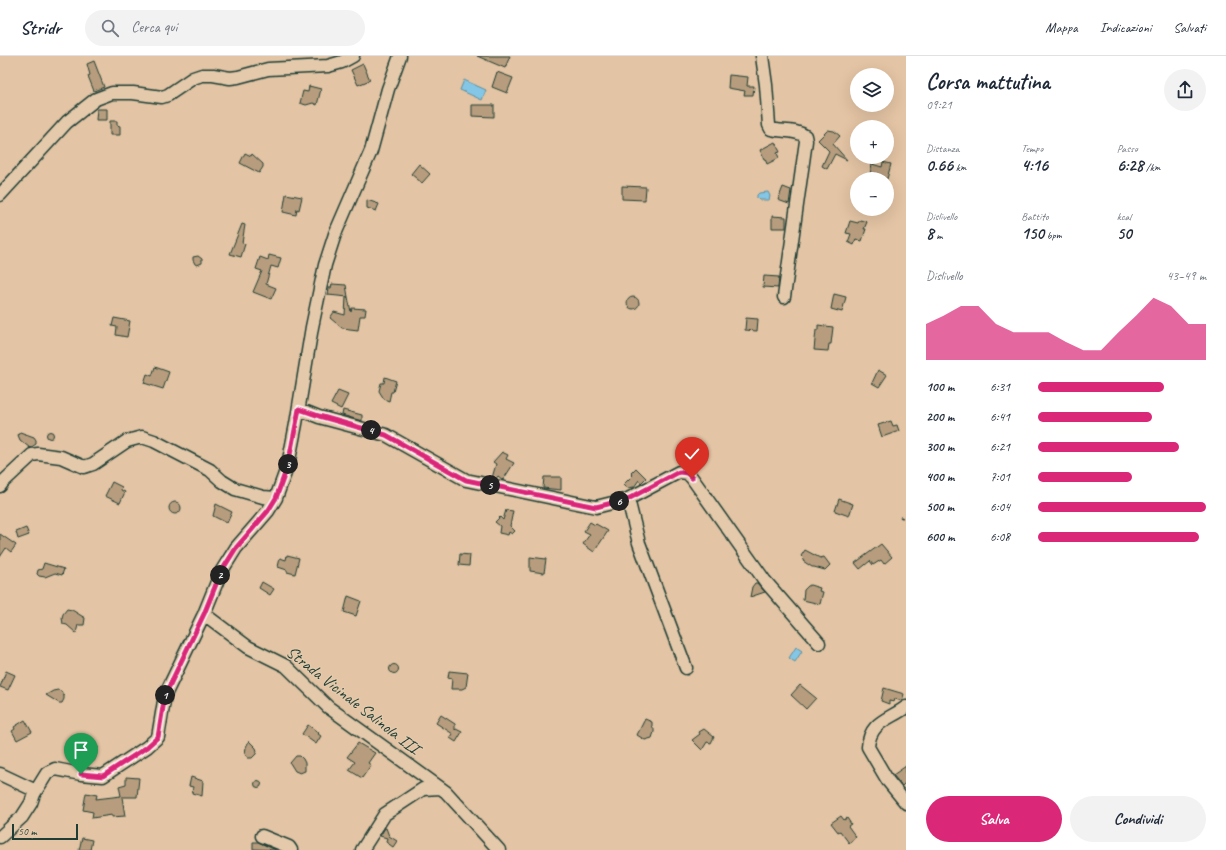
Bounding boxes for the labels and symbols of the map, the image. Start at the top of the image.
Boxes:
pin: 4 [361,420,381,440]
pin [675,437,709,478]
pin: 3 [278,454,298,474]
pin: 5 [480,475,500,495]
pin: 6 [609,491,629,511]
pin: 2 [210,565,230,585]
street label: Strada Vicinale Salinola III [282,641,426,761]
pin: 1 [155,685,175,705]
pin [64,733,98,774]
scale bar [12,822,78,841]

